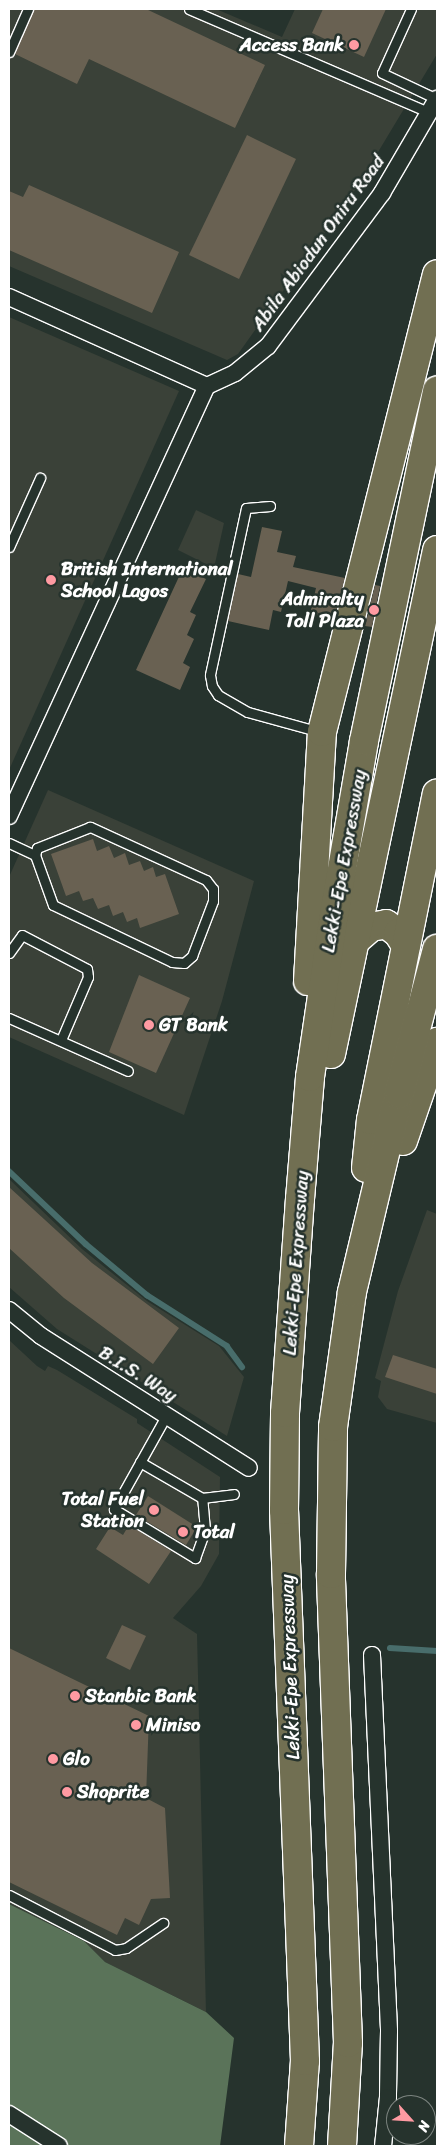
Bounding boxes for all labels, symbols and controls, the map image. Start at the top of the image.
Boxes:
place label: Access Bank [239,34,344,56]
marker: Access Bank [348,39,360,51]
street label: Abila Abiodun Oniru Road [246,150,390,336]
place label: British International School Lagos [61,558,234,602]
marker: British International School Lagos [45,574,57,586]
place label: Admiralty Toll Plaza [281,588,364,632]
marker: Admiralty Toll Plaza [368,604,380,616]
street label: Lekki-Epe Expressway [317,768,371,954]
place label: GT Bank [159,1014,228,1036]
marker: GT Bank [143,1019,155,1031]
street label: Lekki-Epe Expressway [278,1170,314,1356]
street label: B.I.S. Way [95,1341,181,1407]
place label: Total Fuel Station [62,1488,144,1532]
marker: Total Fuel Station [148,1504,160,1516]
place label: Total [193,1521,235,1543]
marker: Total [177,1526,189,1538]
street label: Lekki-Epe Expressway [275,1574,305,1760]
place label: Stanbic Bank [85,1685,197,1707]
marker: Stanbic Bank [69,1690,81,1702]
place label: Miniso [146,1714,200,1736]
marker: Miniso [130,1719,142,1731]
place label: Glo [63,1748,90,1770]
marker: Glo [47,1753,59,1765]
place label: Shoprite [77,1781,149,1803]
marker: Shoprite [61,1786,73,1798]
north arrow [386,2095,436,2145]
text: N [411,2117,437,2136]

